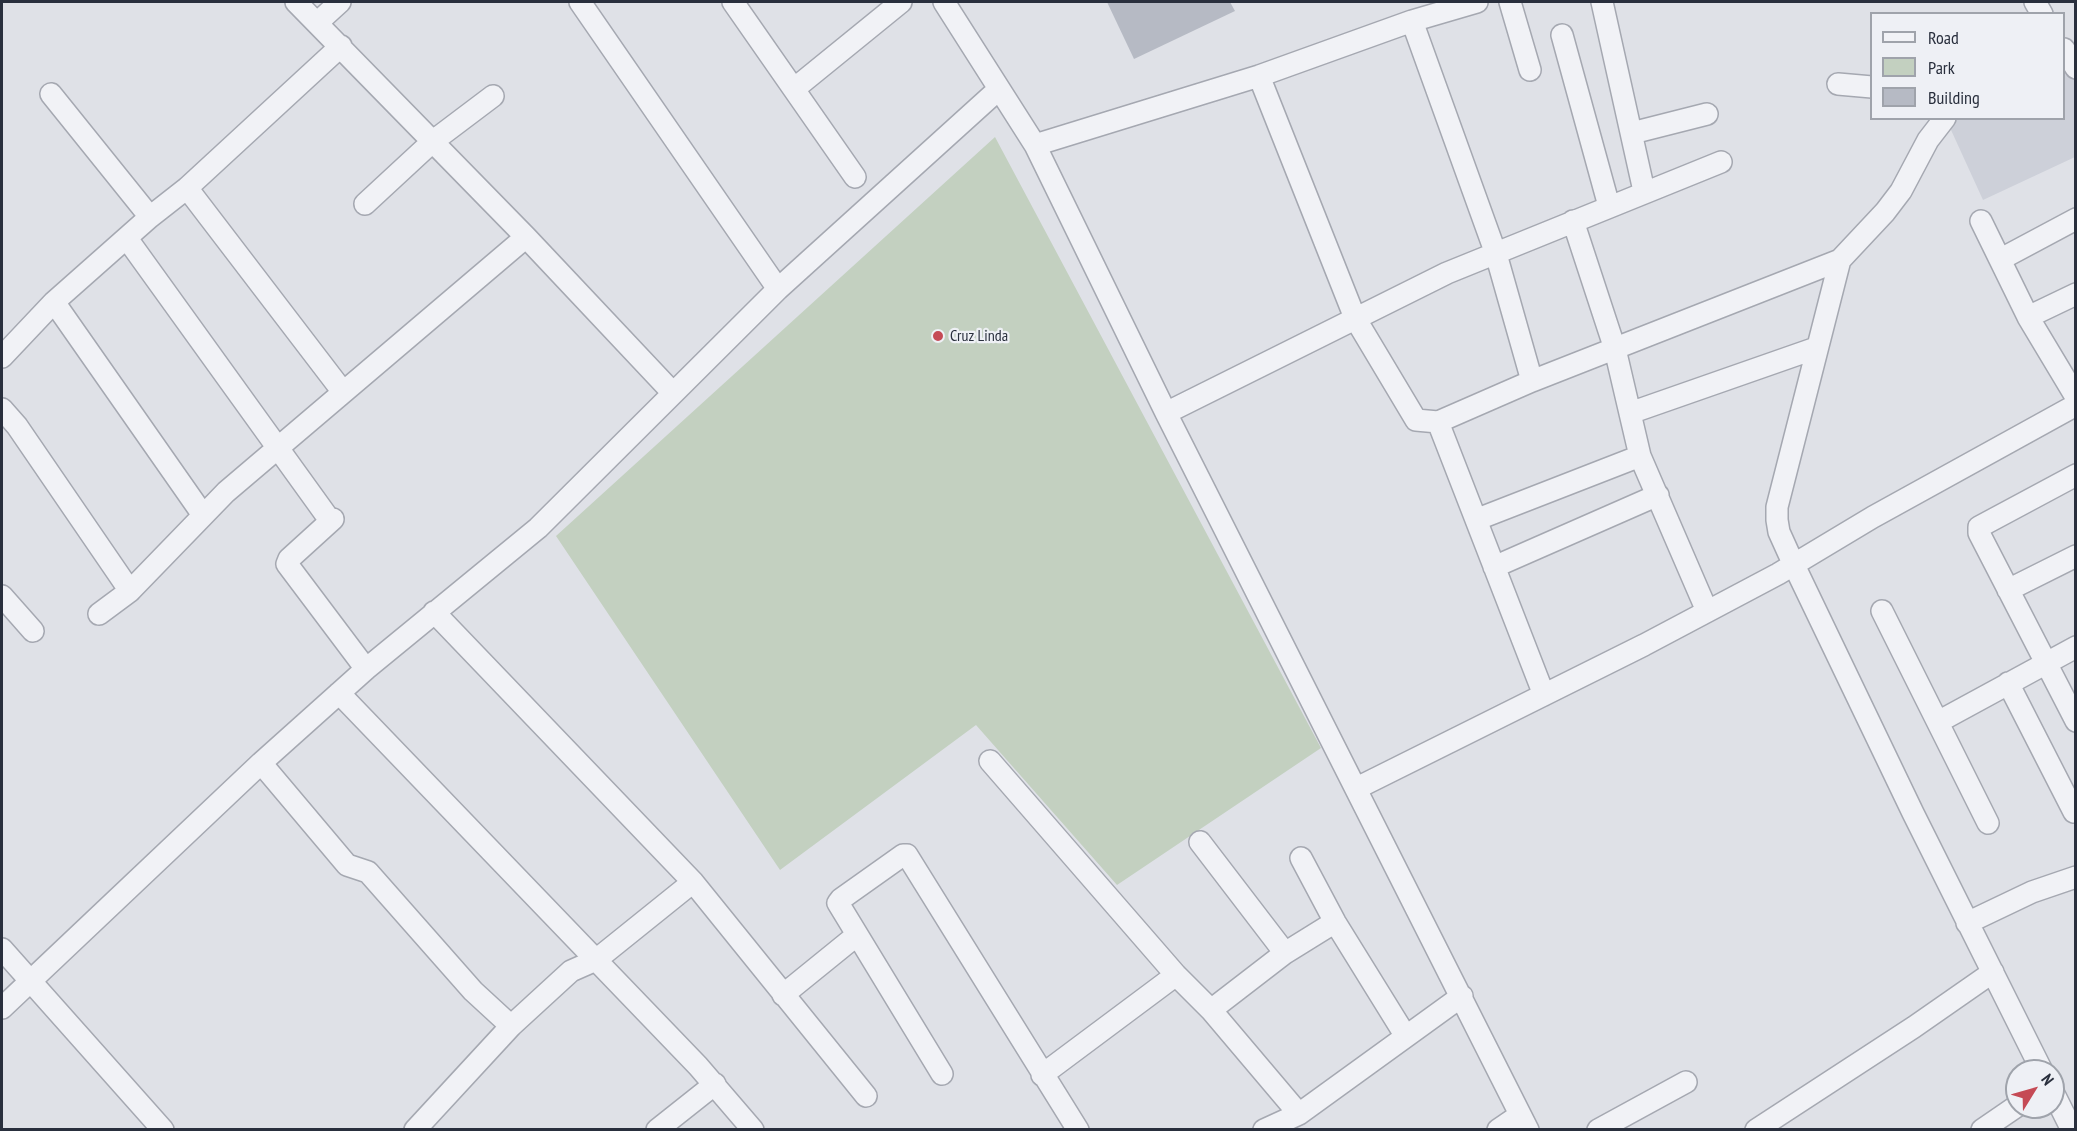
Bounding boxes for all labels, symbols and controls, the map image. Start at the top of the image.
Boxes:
legend [1870,12,2065,120]
text: Road [1928,26,1959,49]
text: Park [1928,56,1955,79]
text: Building [1928,86,1980,109]
place label: Cruz Linda [950,326,1008,346]
marker: Cruz Linda [931,329,945,343]
north arrow [2005,1059,2065,1119]
text: N [2037,1070,2058,1089]

